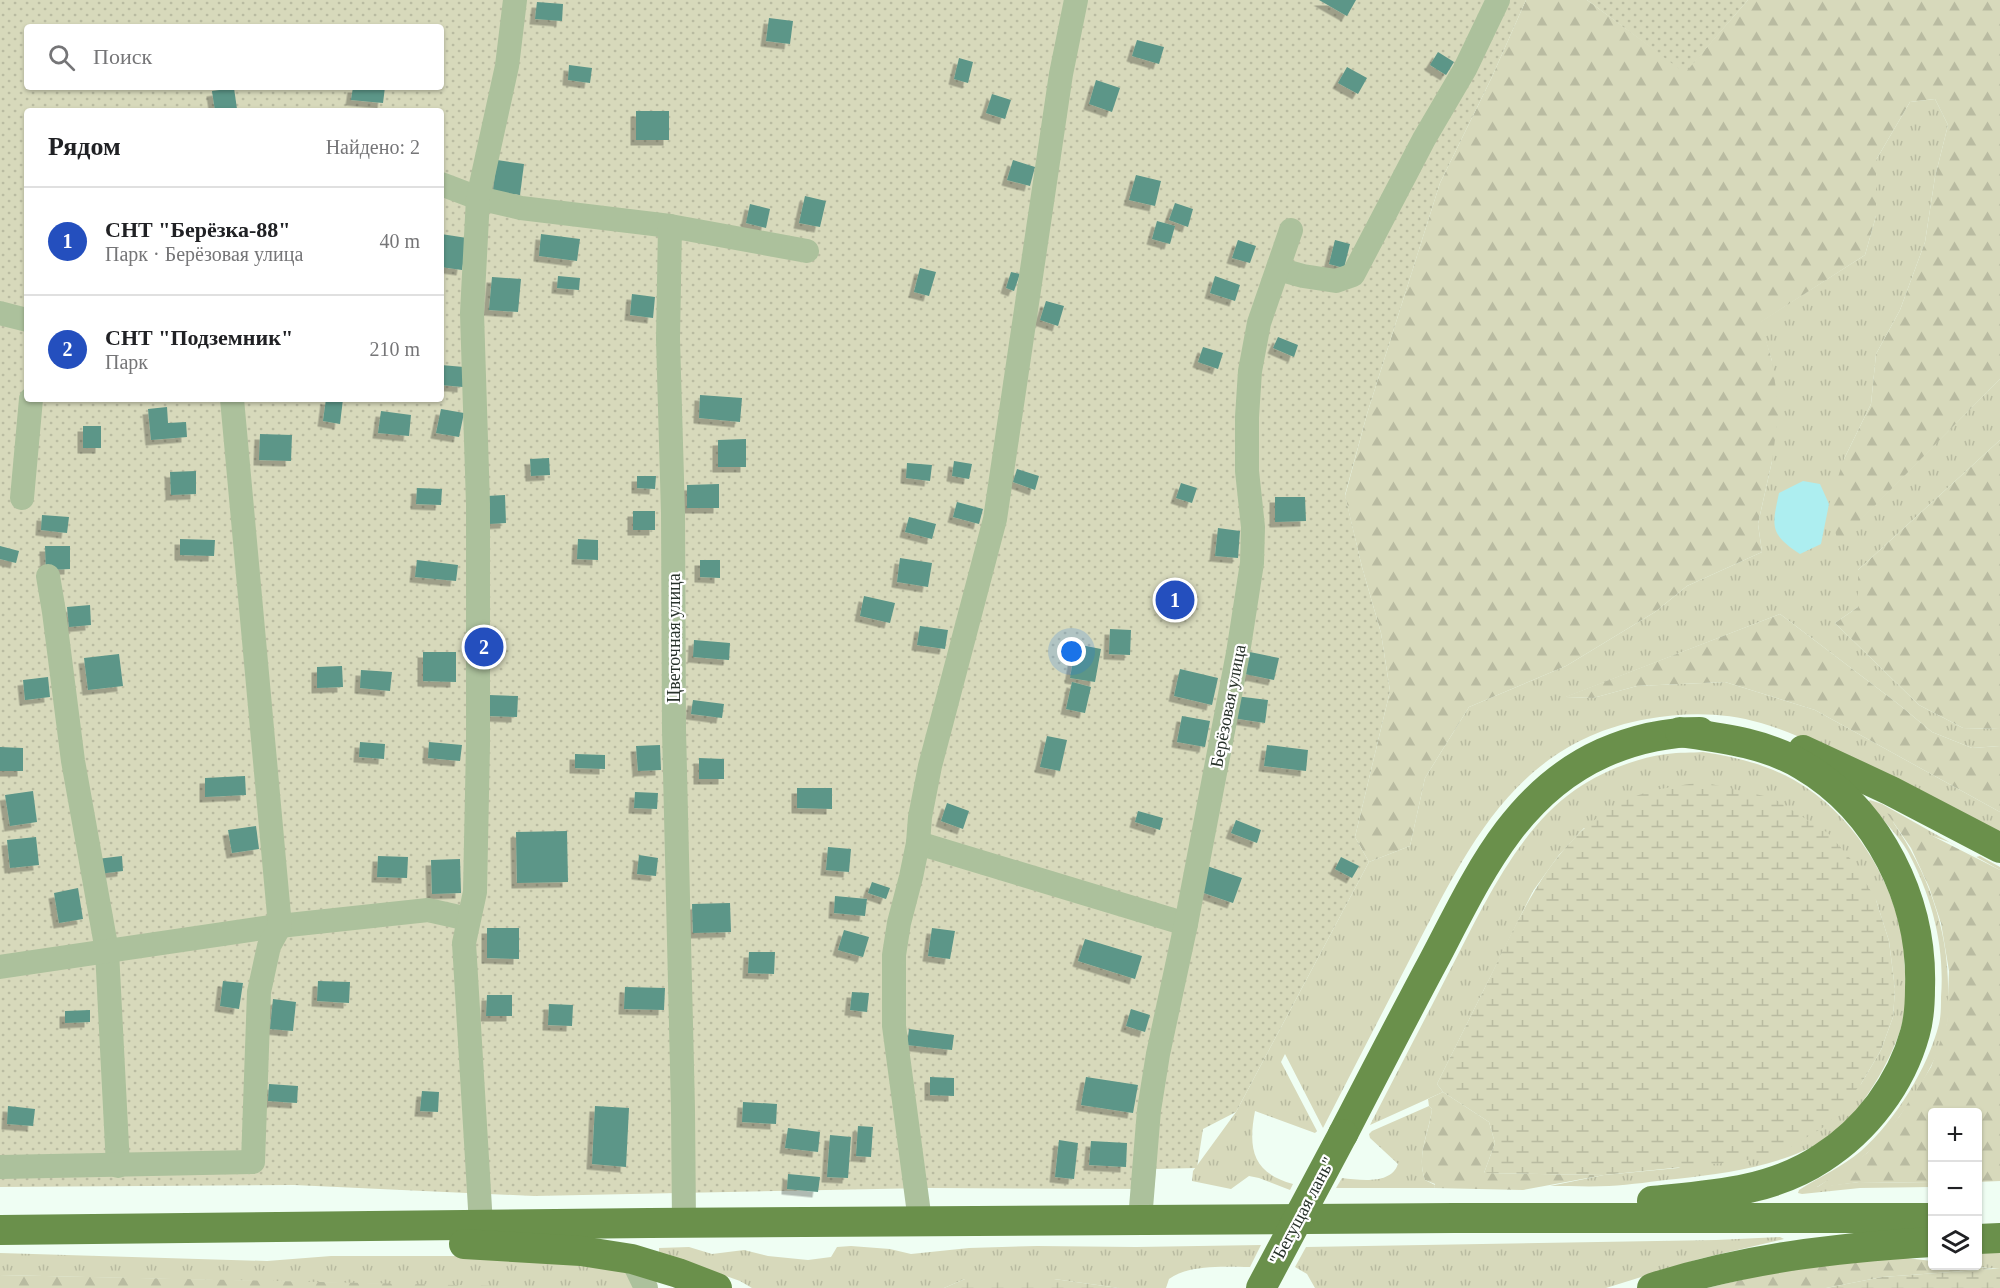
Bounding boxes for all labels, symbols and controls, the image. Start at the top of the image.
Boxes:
search box [24,24,444,90]
icon: search [45,41,78,74]
text: Поиск [93,44,152,69]
text: Рядом [48,132,121,161]
text: Найдено: 2 [326,136,420,158]
text: СНТ "Берёзка-88" [105,217,290,242]
text: 1 [63,230,73,252]
text: 40 m [379,230,420,252]
text: Парк · Берёзовая улица [105,243,303,265]
text: СНТ "Подземник" [105,325,293,350]
text: 2 [63,338,73,360]
text: 210 m [369,338,420,360]
text: Парк [105,351,148,373]
street label: Цветочная улица [664,573,684,703]
pin: 1 [1156,578,1194,622]
pin: 2 [464,624,504,670]
your location [1057,637,1086,666]
street label: Берёзовая улица [1206,643,1250,769]
map controls [1928,1108,1982,1270]
button: + [1928,1108,1982,1162]
street label: "Бегущая лань" [1265,1154,1339,1268]
button: − [1928,1162,1982,1216]
button: layers [1928,1216,1982,1270]

